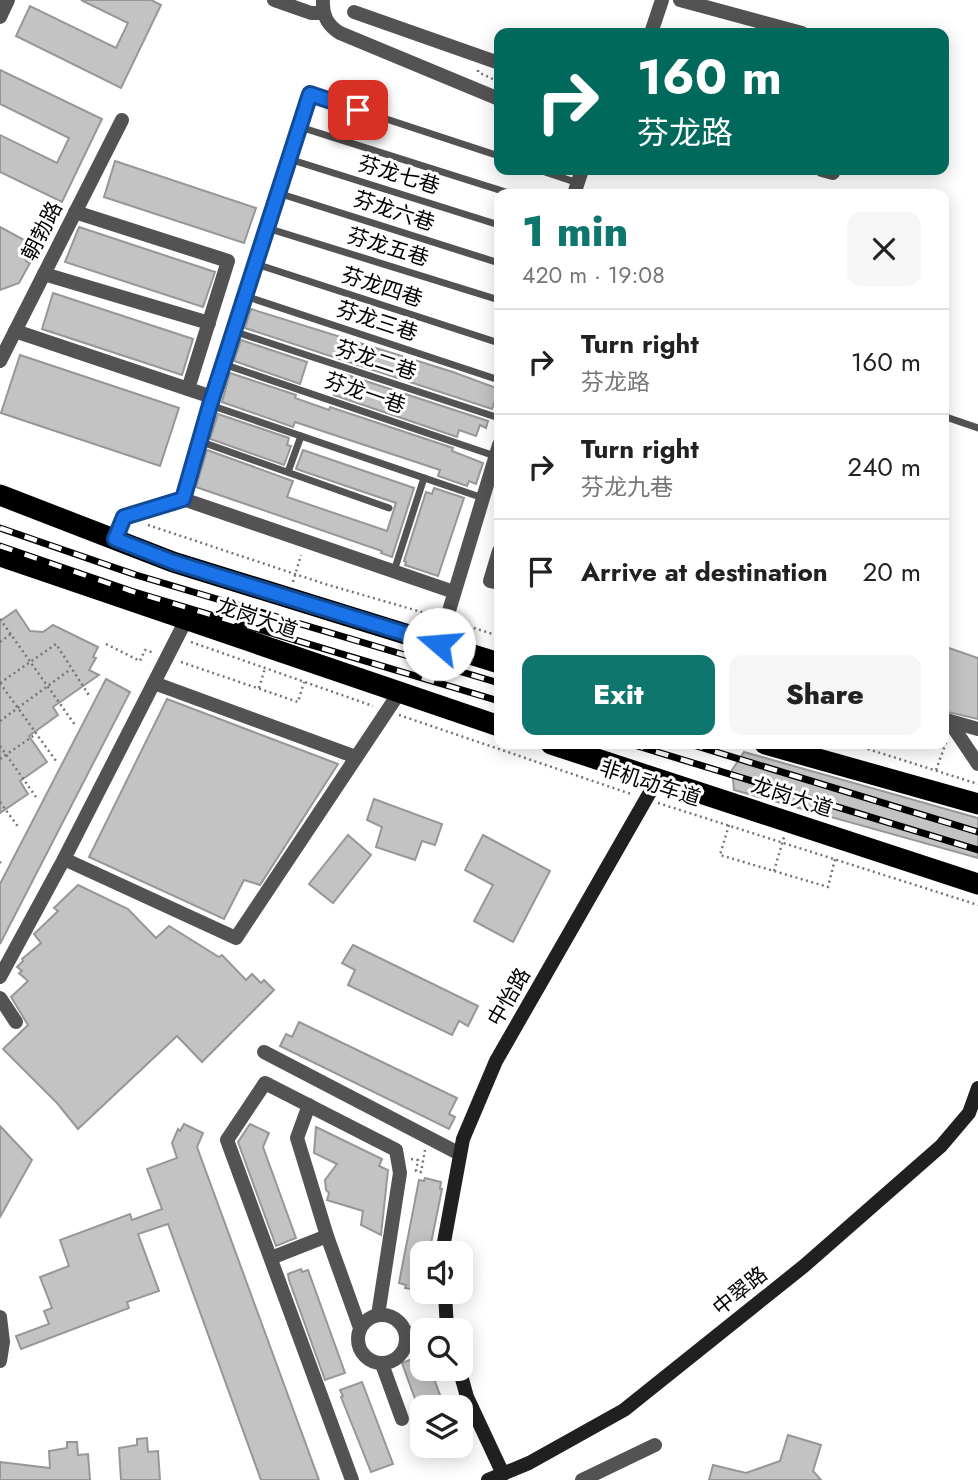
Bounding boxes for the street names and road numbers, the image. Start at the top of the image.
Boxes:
street label: 芬龙七巷 [354,148,444,202]
street label: 芬龙六巷 [349,184,439,238]
street label: 朝勃路 [14,196,70,266]
street label: 芬龙五巷 [343,220,433,274]
street label: 芬龙四巷 [337,260,427,314]
street label: 芬龙三巷 [332,294,422,348]
street label: 芬龙二巷 [331,333,421,387]
street label: 芬龙一巷 [320,365,410,421]
street label: 龙岗大道 [212,590,302,646]
street label: 非机动车道 [595,753,705,813]
street label: 龙岗大道 [747,770,837,824]
street label: 中怡路 [480,962,538,1032]
street label: 中翠路 [706,1260,774,1322]

